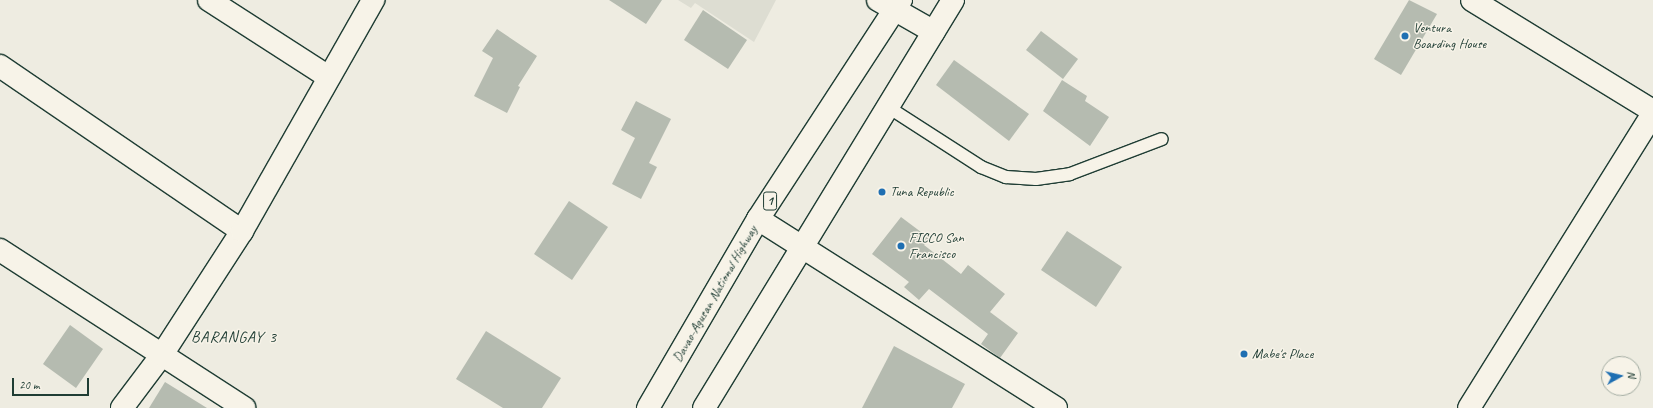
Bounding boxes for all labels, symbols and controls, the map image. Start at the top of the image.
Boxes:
place label: Ventura Boarding House [1413,20,1486,52]
marker: Ventura Boarding House [1400,31,1410,41]
place label: Tuna Republic [890,184,954,200]
marker: Tuna Republic [877,187,887,197]
road number: 1 [763,190,777,212]
street label: Davao-Agusan National Highway [669,223,761,365]
place label: FICCO San Francisco [909,230,964,262]
marker: FICCO San Francisco [896,241,906,251]
district label: BARANGAY 3 [192,327,276,347]
place label: Mabe's Place [1252,346,1313,362]
marker: Mabe's Place [1239,349,1249,359]
north arrow [1601,356,1641,396]
scale bar [14,370,91,396]
text: N [1624,370,1639,379]
text: 20 m [19,377,39,393]

